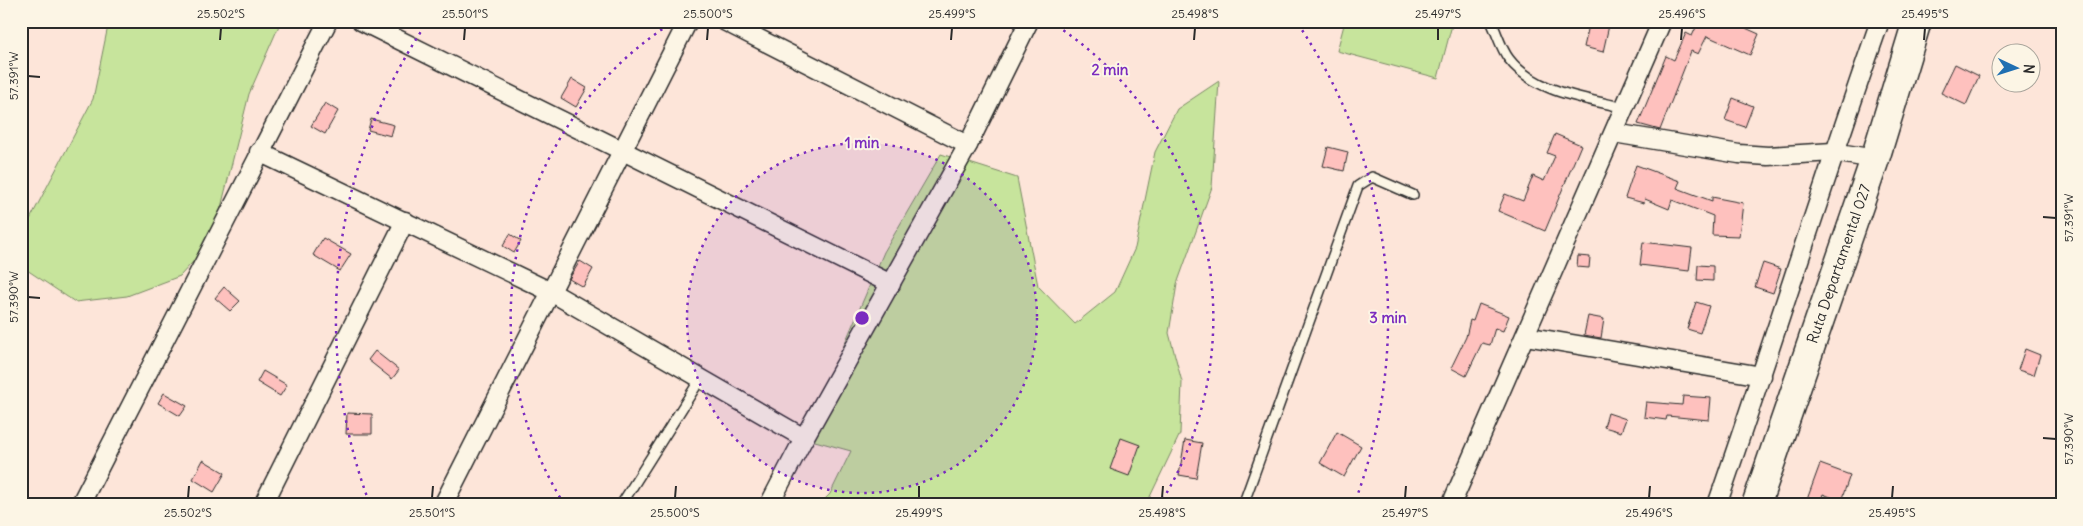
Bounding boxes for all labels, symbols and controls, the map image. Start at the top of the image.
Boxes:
text: 25.502°S [197,6,245,21]
text: 25.501°S [442,6,488,21]
text: 25.500°S [683,6,733,21]
text: 25.499°S [928,6,976,21]
text: 25.498°S [1171,6,1219,21]
text: 25.497°S [1415,6,1461,21]
text: 25.496°S [1658,6,1706,21]
text: 25.495°S [1901,6,1949,21]
north arrow [1990,42,2040,92]
text: 57.391°W [6,52,21,100]
text: 2 min [1092,60,1129,79]
text: N [2020,63,2038,74]
text: 1 min [845,133,880,152]
street label: Ruta Departamental 027 [1802,182,1875,346]
text: 57.391°W [2061,194,2076,242]
text: 57.390°W [6,271,21,323]
text: 3 min [1369,308,1407,327]
centre of rings [853,309,871,327]
text: 57.390°W [2061,413,2076,465]
text: 25.502°S [164,505,212,520]
text: 25.501°S [409,505,455,520]
text: 25.500°S [650,505,700,520]
text: 25.499°S [895,505,943,520]
text: 25.498°S [1138,505,1186,520]
text: 25.497°S [1382,505,1428,520]
text: 25.496°S [1625,505,1673,520]
text: 25.495°S [1868,505,1916,520]

